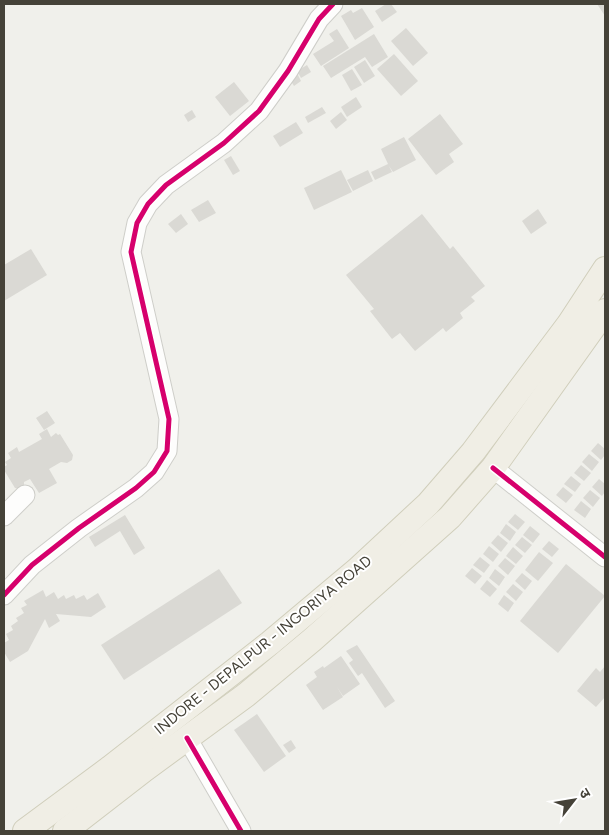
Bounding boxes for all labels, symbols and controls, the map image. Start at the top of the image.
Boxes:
street label: INDORE - DEPALPUR - INGORIYA ROAD [151,552,375,738]
north arrow [549,775,599,825]
text: उ [575,786,595,802]

